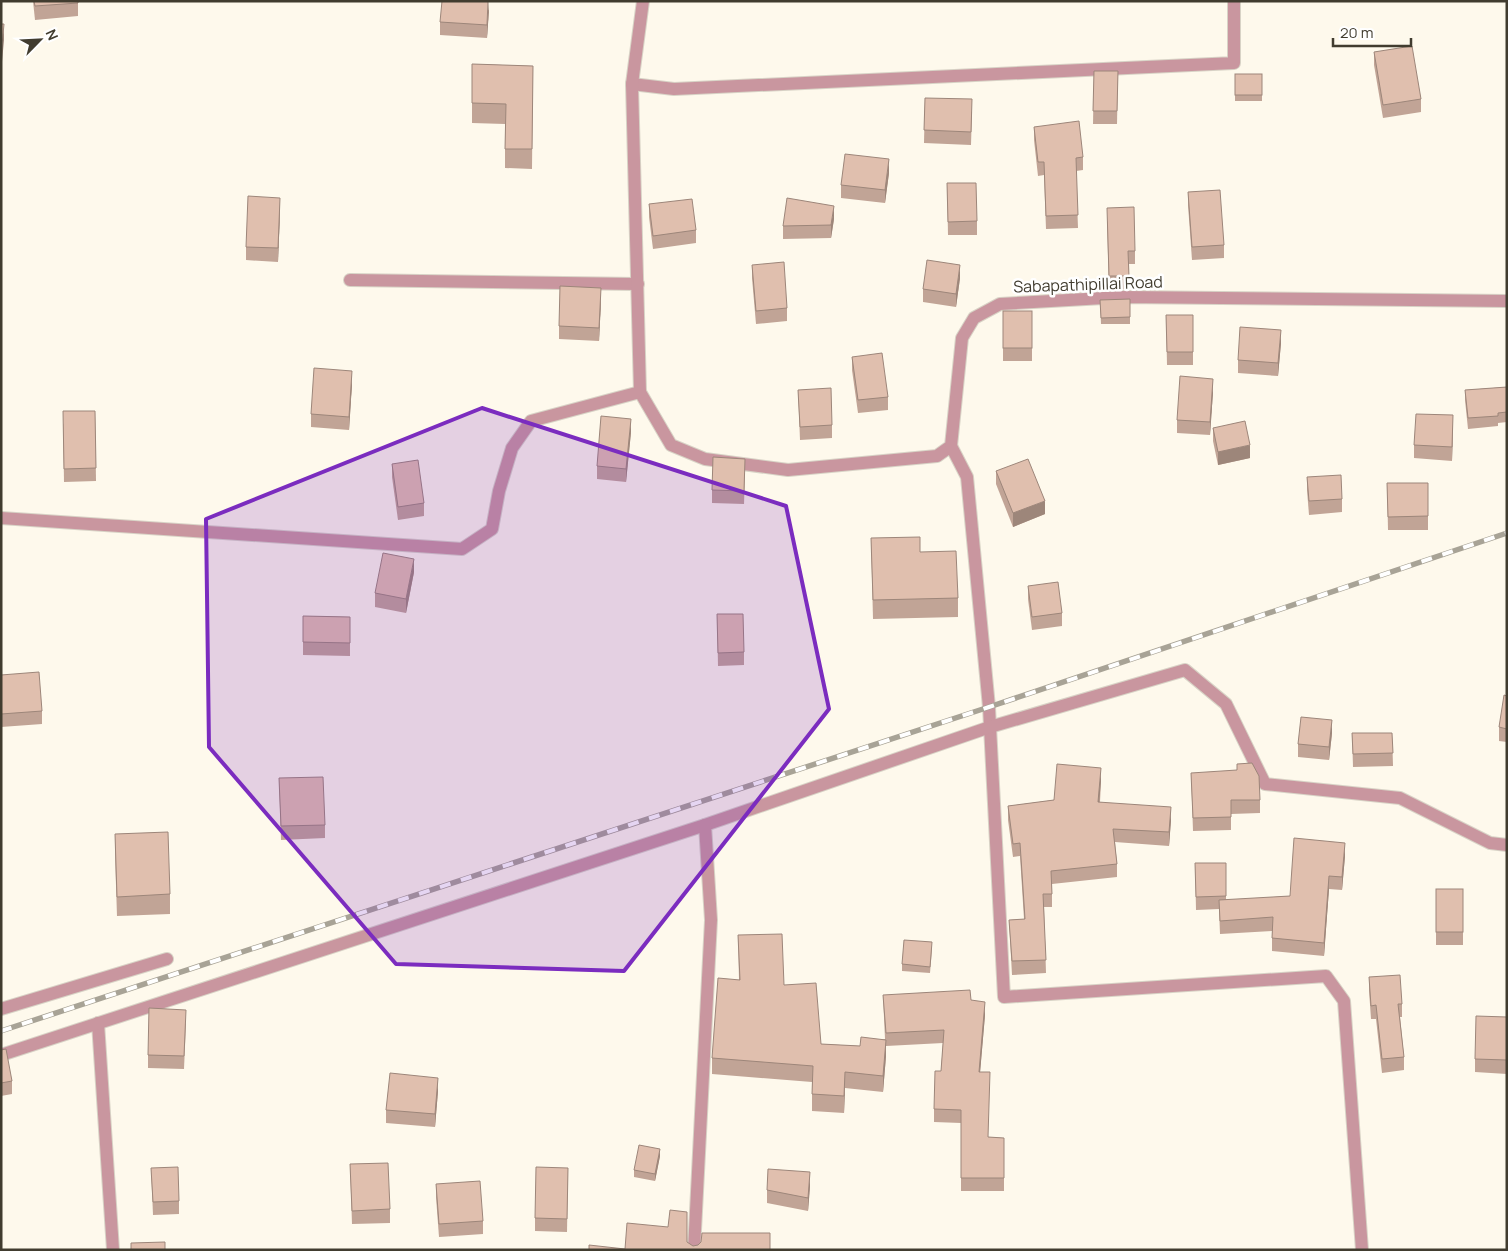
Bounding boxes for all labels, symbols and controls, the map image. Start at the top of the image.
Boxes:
north arrow [15,15,65,65]
scale bar [1333,15,1410,47]
text: 20 m [1340,22,1373,43]
text: N [42,26,63,43]
street label: Sabapathipillai Road [1013,270,1163,298]

